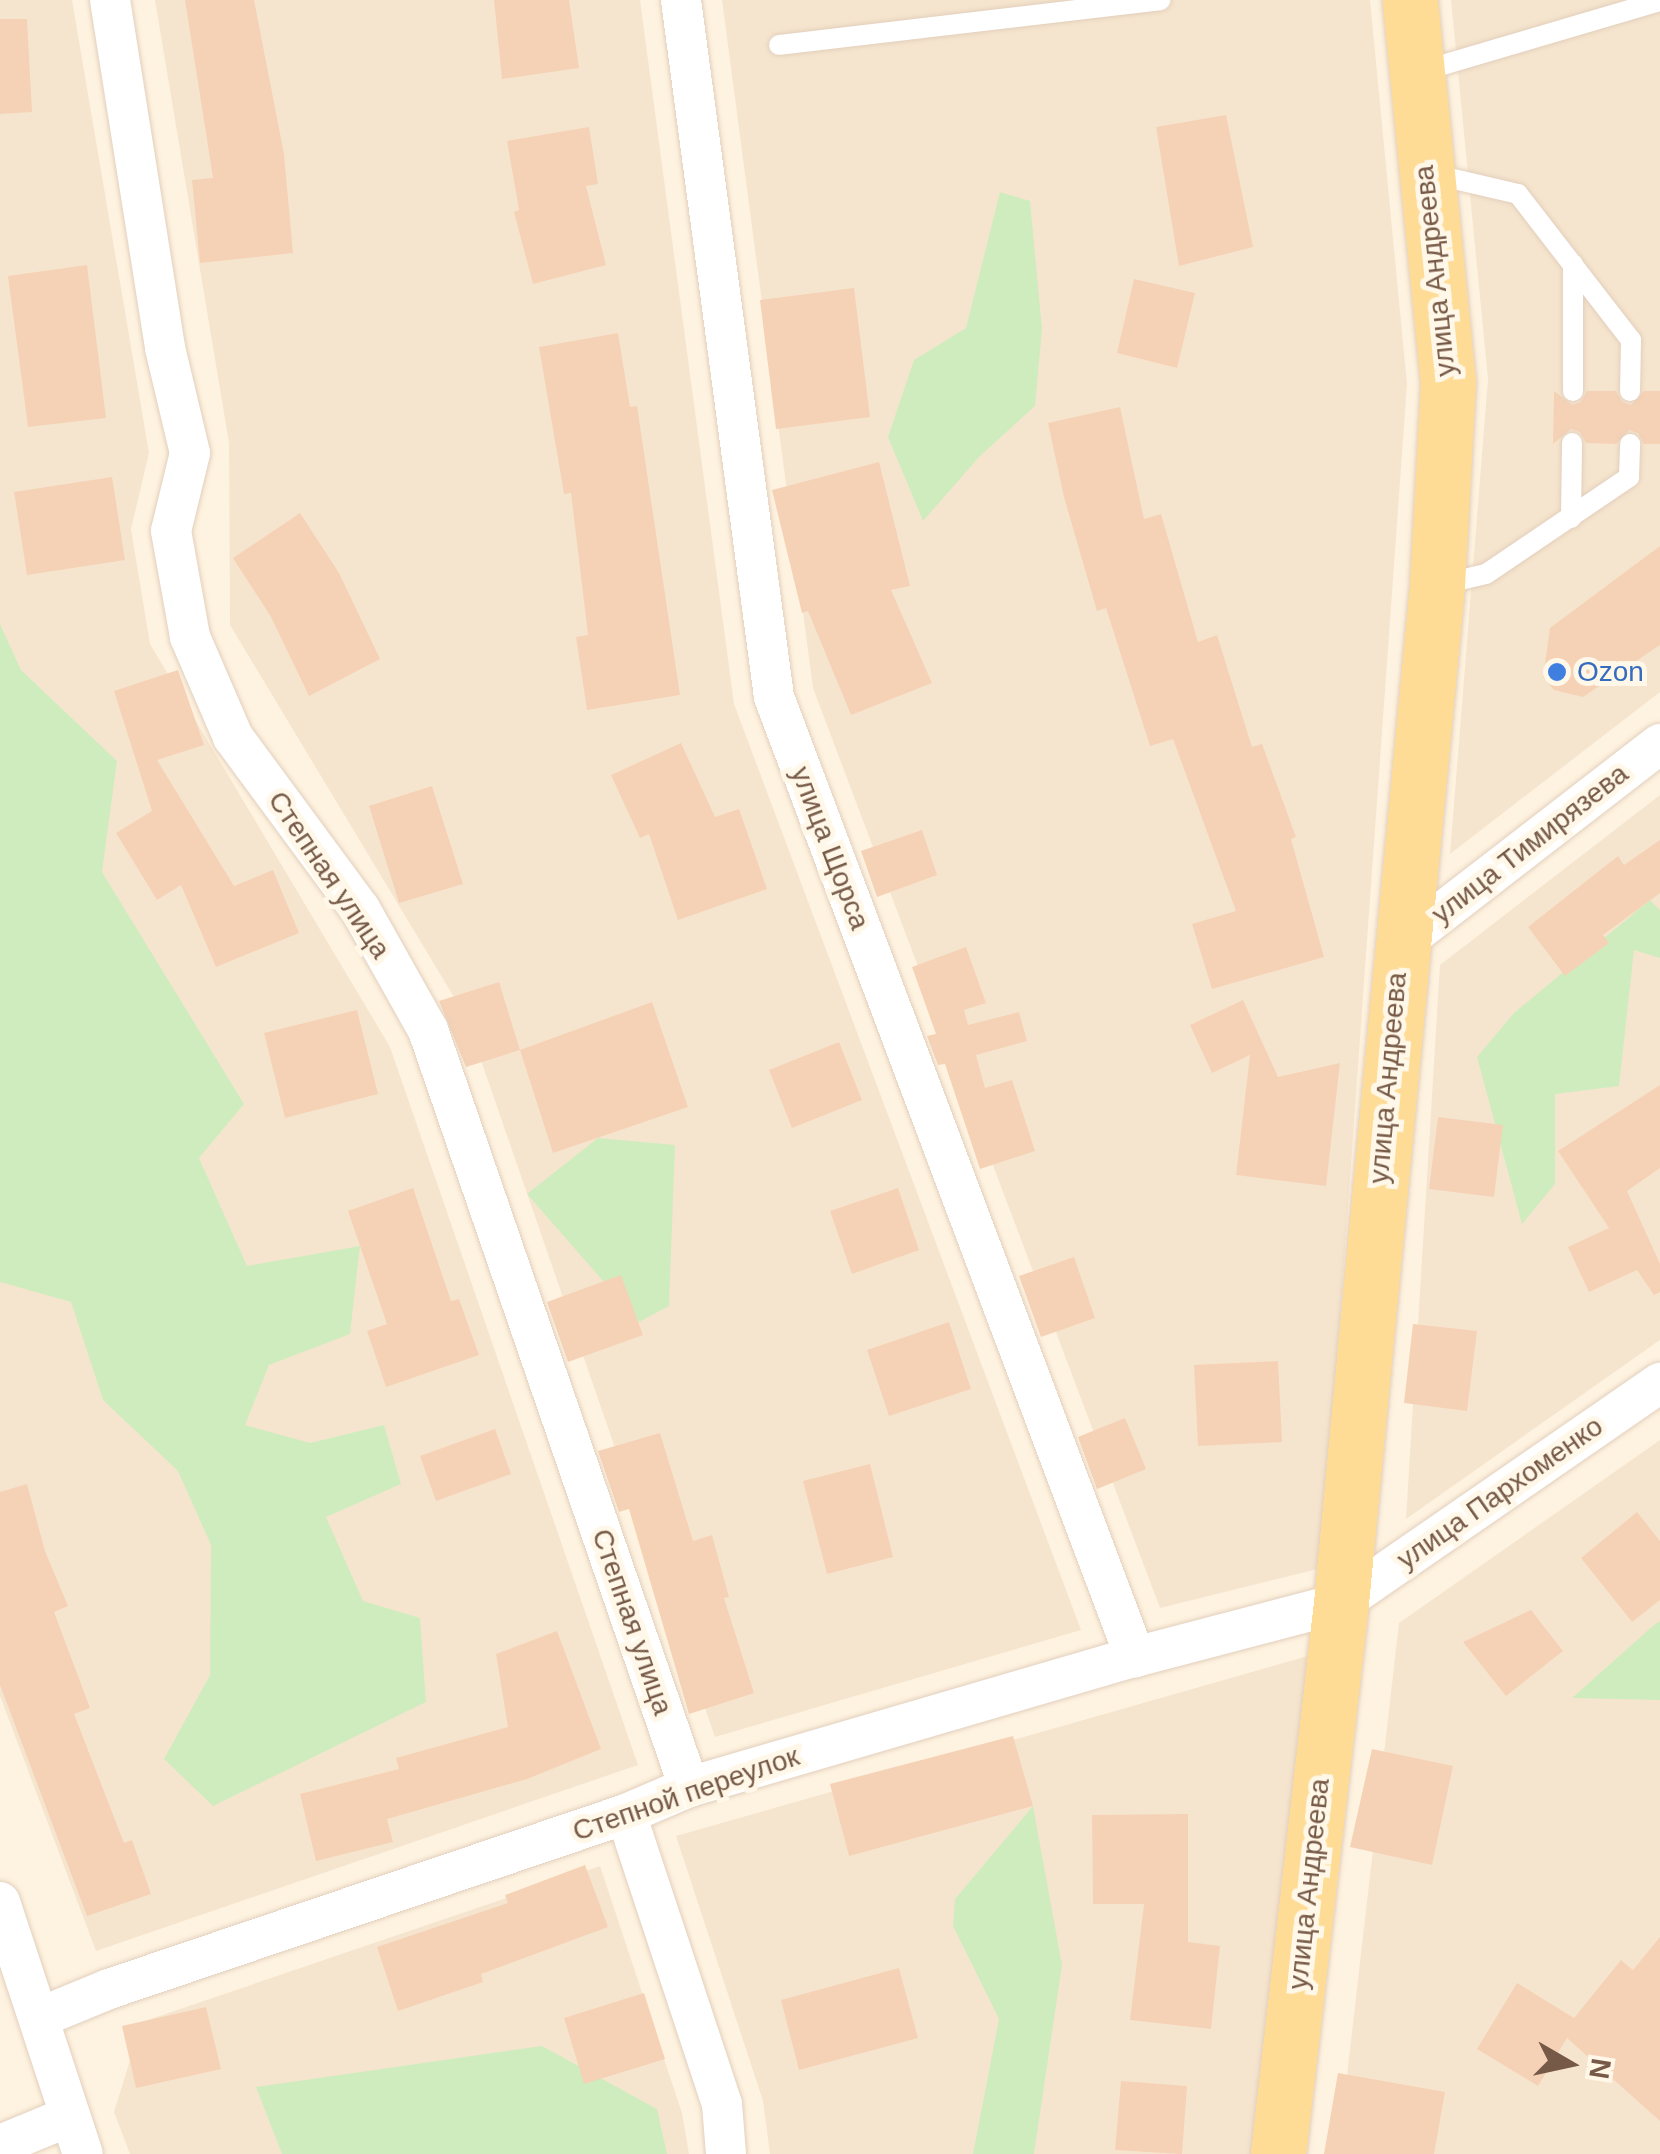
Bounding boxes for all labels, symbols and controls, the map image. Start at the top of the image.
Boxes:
street label: улица Андреева [1407,164,1463,378]
place label: Ozon [1577,655,1644,689]
marker: Ozon [1546,661,1568,683]
street label: улица Тимирязева [1425,757,1635,931]
street label: улица Щорса [784,762,876,934]
street label: Степная улица [261,785,397,965]
street label: улица Андреева [1362,971,1414,1185]
street label: улица Пархоменко [1391,1409,1609,1577]
street label: Степная улица [584,1525,680,1719]
street label: Степной переулок [568,1739,804,1849]
street label: улица Андреева [1281,1777,1337,1991]
north arrow [1520,2014,1620,2114]
text: N [1583,2056,1617,2081]

